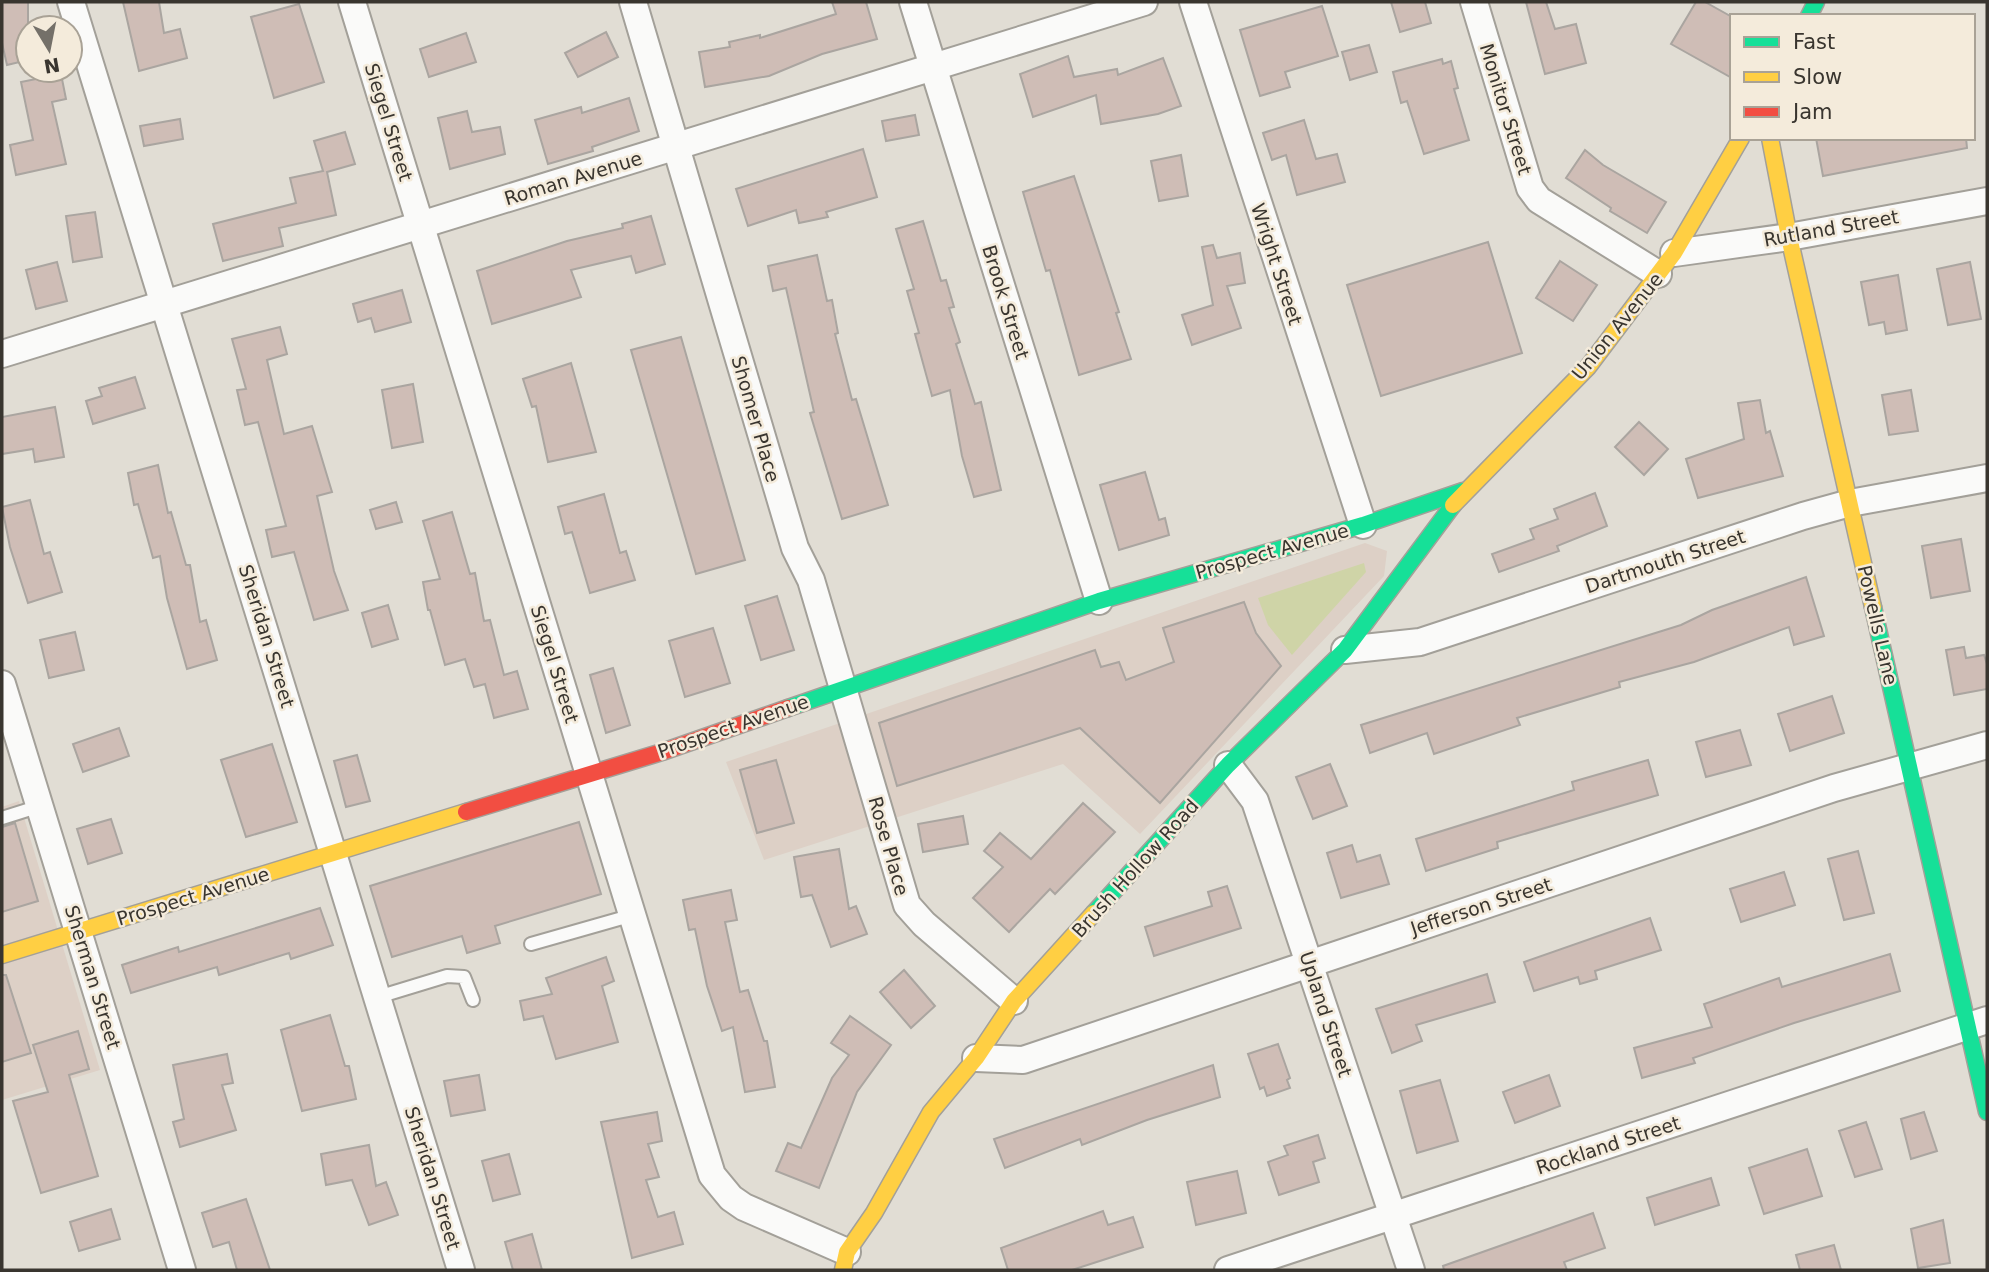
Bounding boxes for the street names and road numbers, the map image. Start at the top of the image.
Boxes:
street label: Monitor Street [1476,41,1536,177]
street label: Siegel Street [361,61,417,183]
street label: Roman Avenue [502,147,644,209]
street label: Wright Street [1247,201,1307,327]
street label: Rutland Street [1762,205,1900,251]
street label: Brook Street [978,242,1034,362]
street label: Union Avenue [1567,268,1667,384]
street label: Shomer Place [727,353,785,485]
street label: Prospect Avenue [1193,519,1351,583]
street label: Dartmouth Street [1582,525,1748,597]
street label: Sheridan Street [235,562,299,710]
street label: Powells Lane [1854,563,1902,687]
street label: Siegel Street [527,603,583,725]
street label: Prospect Avenue [655,690,811,762]
street label: Rose Place [864,794,914,898]
street label: Brush Hollow Road [1067,794,1203,942]
street label: Prospect Avenue [114,862,272,930]
street label: Jefferson Street [1407,873,1554,940]
street label: Sherman Street [61,902,125,1052]
street label: Upland Street [1295,948,1357,1080]
street label: Sheridan Street [401,1104,465,1252]
street label: Rockland Street [1533,1111,1683,1179]

